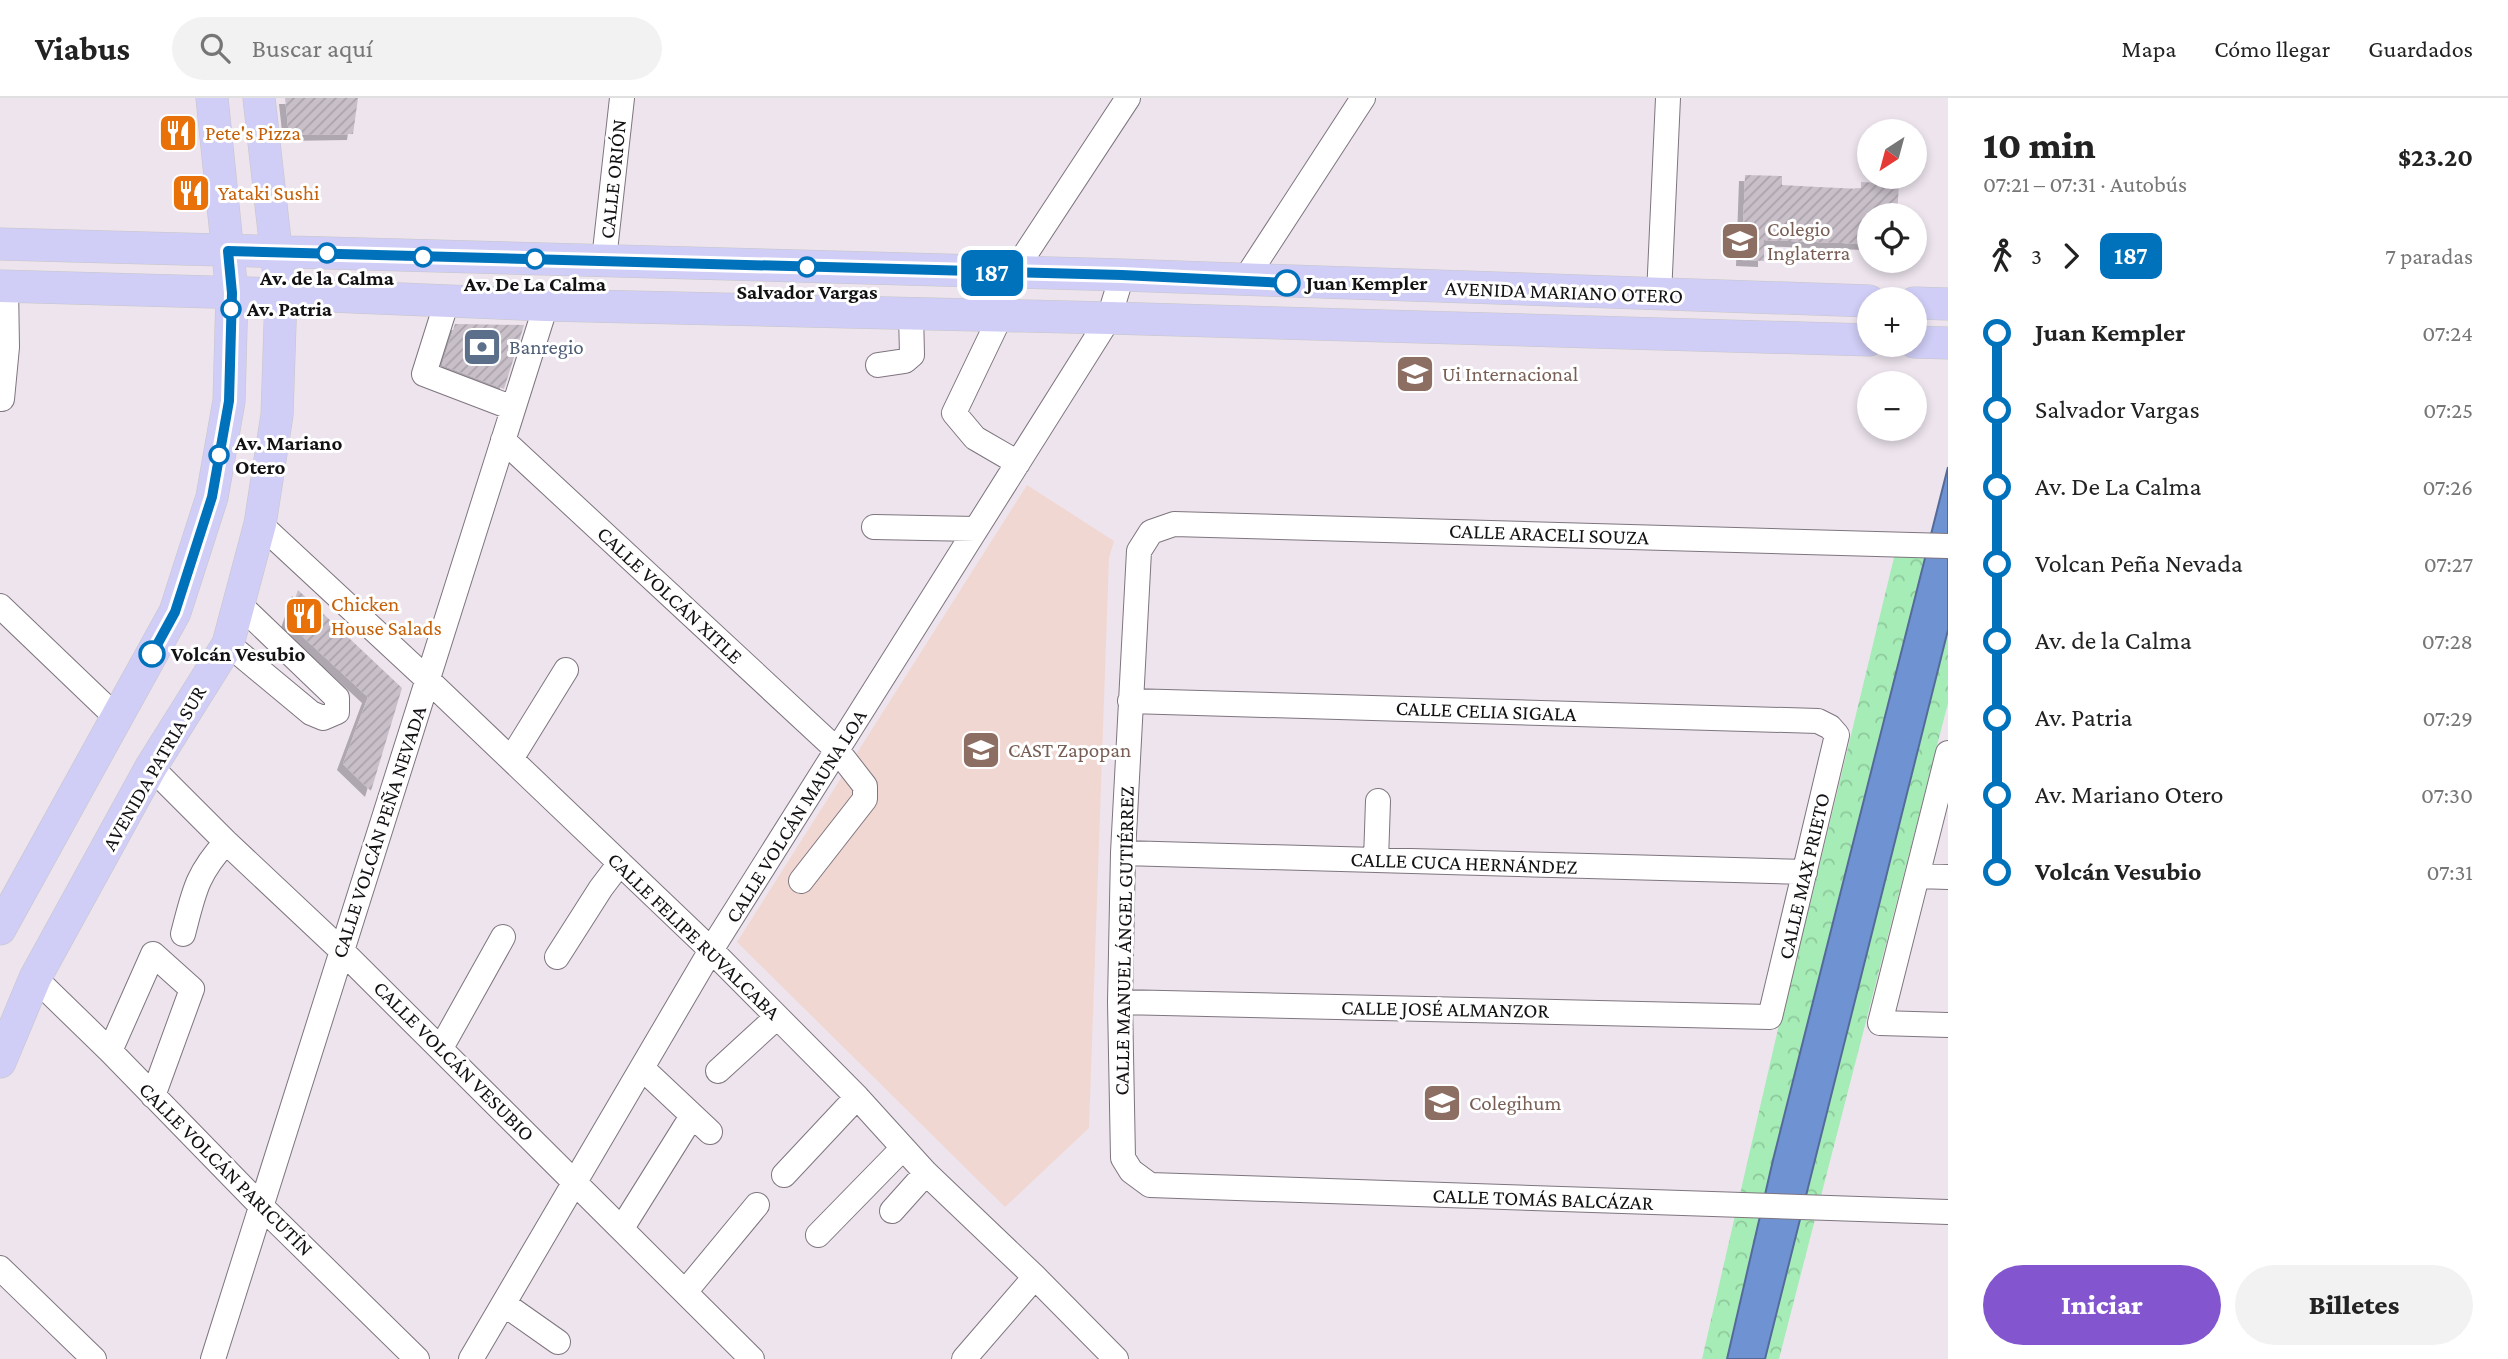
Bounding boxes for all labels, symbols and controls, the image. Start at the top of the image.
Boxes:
search box [172,17,662,80]
icon: search [196,29,234,67]
text: Viabus [35,30,130,67]
text: Buscar aquí [252,34,373,63]
text: Mapa [2122,35,2176,62]
text: Cómo llegar [2214,35,2330,62]
text: Guardados [2368,35,2473,62]
restaurant icon: Pete's Pizza [157,112,199,154]
street label: CALLE ORIÓN [595,118,631,240]
north arrow [1857,119,1927,189]
map controls [1857,119,1927,441]
place label: Pete's Pizza [205,121,301,145]
text: 10 min [1983,124,2095,166]
text: $23.20 [2398,143,2473,172]
text: 07:21 – 07:31 · Autobús [1983,171,2187,197]
restaurant icon: Yataki Sushi [170,172,212,214]
place label: Yataki Sushi [218,181,320,205]
button: locate [1857,203,1927,273]
place label: Colegio Inglaterra [1767,217,1851,265]
school or university icon: Colegio Inglaterra [1719,220,1761,262]
icon: walk [1983,237,2021,275]
icon: forward [2052,237,2090,275]
text: 187 [2114,242,2148,269]
marker: Av. de la Calma [317,243,337,263]
text: 3 [2031,243,2042,269]
text: 7 paradas [2385,243,2473,269]
unlabelled marker [413,247,433,267]
marker: Av. De La Calma [525,249,545,269]
line badge: 187 [952,250,1032,296]
marker: Salvador Vargas [797,257,817,277]
text: 187 [975,259,1009,286]
place label: Av. de la Calma [259,266,395,290]
marker: Juan Kempler [1274,270,1300,296]
place label: Juan Kempler [1304,271,1428,295]
place label: Av. De La Calma [463,272,607,296]
street label: AVENIDA MARIANO OTERO [1445,276,1683,308]
place label: Salvador Vargas [737,280,878,304]
button: + [1857,287,1927,357]
place label: Av. Patria [246,297,333,321]
marker: Av. Patria [221,299,241,319]
text: Juan Kempler [2035,318,2186,347]
text: 07:24 [2422,320,2473,346]
bank icon: Banregio [461,326,503,368]
place label: Banregio [509,335,584,359]
school or university icon: Ui Internacional [1394,353,1436,395]
place label: Ui Internacional [1442,362,1578,386]
button: − [1857,371,1927,441]
text: Salvador Vargas [2035,395,2200,424]
text: 07:25 [2423,397,2473,423]
place label: Av. Mariano Otero [234,431,342,479]
marker: Av. Mariano Otero [209,445,229,465]
text: Av. De La Calma [2035,472,2202,501]
text: 07:26 [2422,474,2473,500]
street label: CALLE ARACELI SOUZA [1449,519,1649,549]
street label: CALLE VOLCÁN XITLE [592,521,748,669]
text: Volcan Peña Nevada [2035,549,2243,578]
text: 07:27 [2424,551,2473,577]
place label: Chicken House Salads [331,592,442,640]
restaurant icon: Chicken House Salads [283,595,325,637]
text: Av. de la Calma [2035,626,2192,655]
text: 07:28 [2422,628,2473,654]
marker: Volcán Vesubio [139,641,165,667]
place label: Volcán Vesubio [170,642,305,666]
street label: AVENIDA PATRIA SUR [97,681,211,855]
street label: CALLE CELIA SIGALA [1395,696,1577,726]
street label: CALLE VOLCÁN PEÑA NEVADA [327,703,431,961]
text: Av. Patria [2035,703,2133,732]
street label: CALLE VOLCÁN MAUNA LOA [720,705,872,927]
text: 07:29 [2422,705,2473,731]
school or university icon: CAST Zapopan [960,729,1002,771]
place label: CAST Zapopan [1008,738,1131,762]
text: Av. Mariano Otero [2035,780,2223,809]
text: 07:30 [2421,782,2473,808]
street label: CALLE MANUEL ÁNGEL GUTIÉRREZ [1109,786,1139,1096]
street label: CALLE MAX PRIETO [1773,790,1835,962]
street label: CALLE FELIPE RUVALCABA [603,847,785,1025]
street label: CALLE CUCA HERNÁNDEZ [1350,847,1578,879]
text: Volcán Vesubio [2035,857,2201,886]
text: 07:31 [2426,859,2473,885]
street label: CALLE VOLCÁN VESUBIO [369,976,539,1146]
street label: CALLE JOSÉ ALMANZOR [1341,995,1550,1023]
street label: CALLE VOLCÁN PARICUTÍN [134,1077,318,1261]
school or university icon: Colegihum [1421,1082,1463,1124]
place label: Colegihum [1469,1091,1562,1115]
street label: CALLE TOMÁS BALCÁZAR [1432,1183,1654,1215]
button: Iniciar [1983,1265,2221,1345]
button: Billetes [2235,1265,2473,1345]

